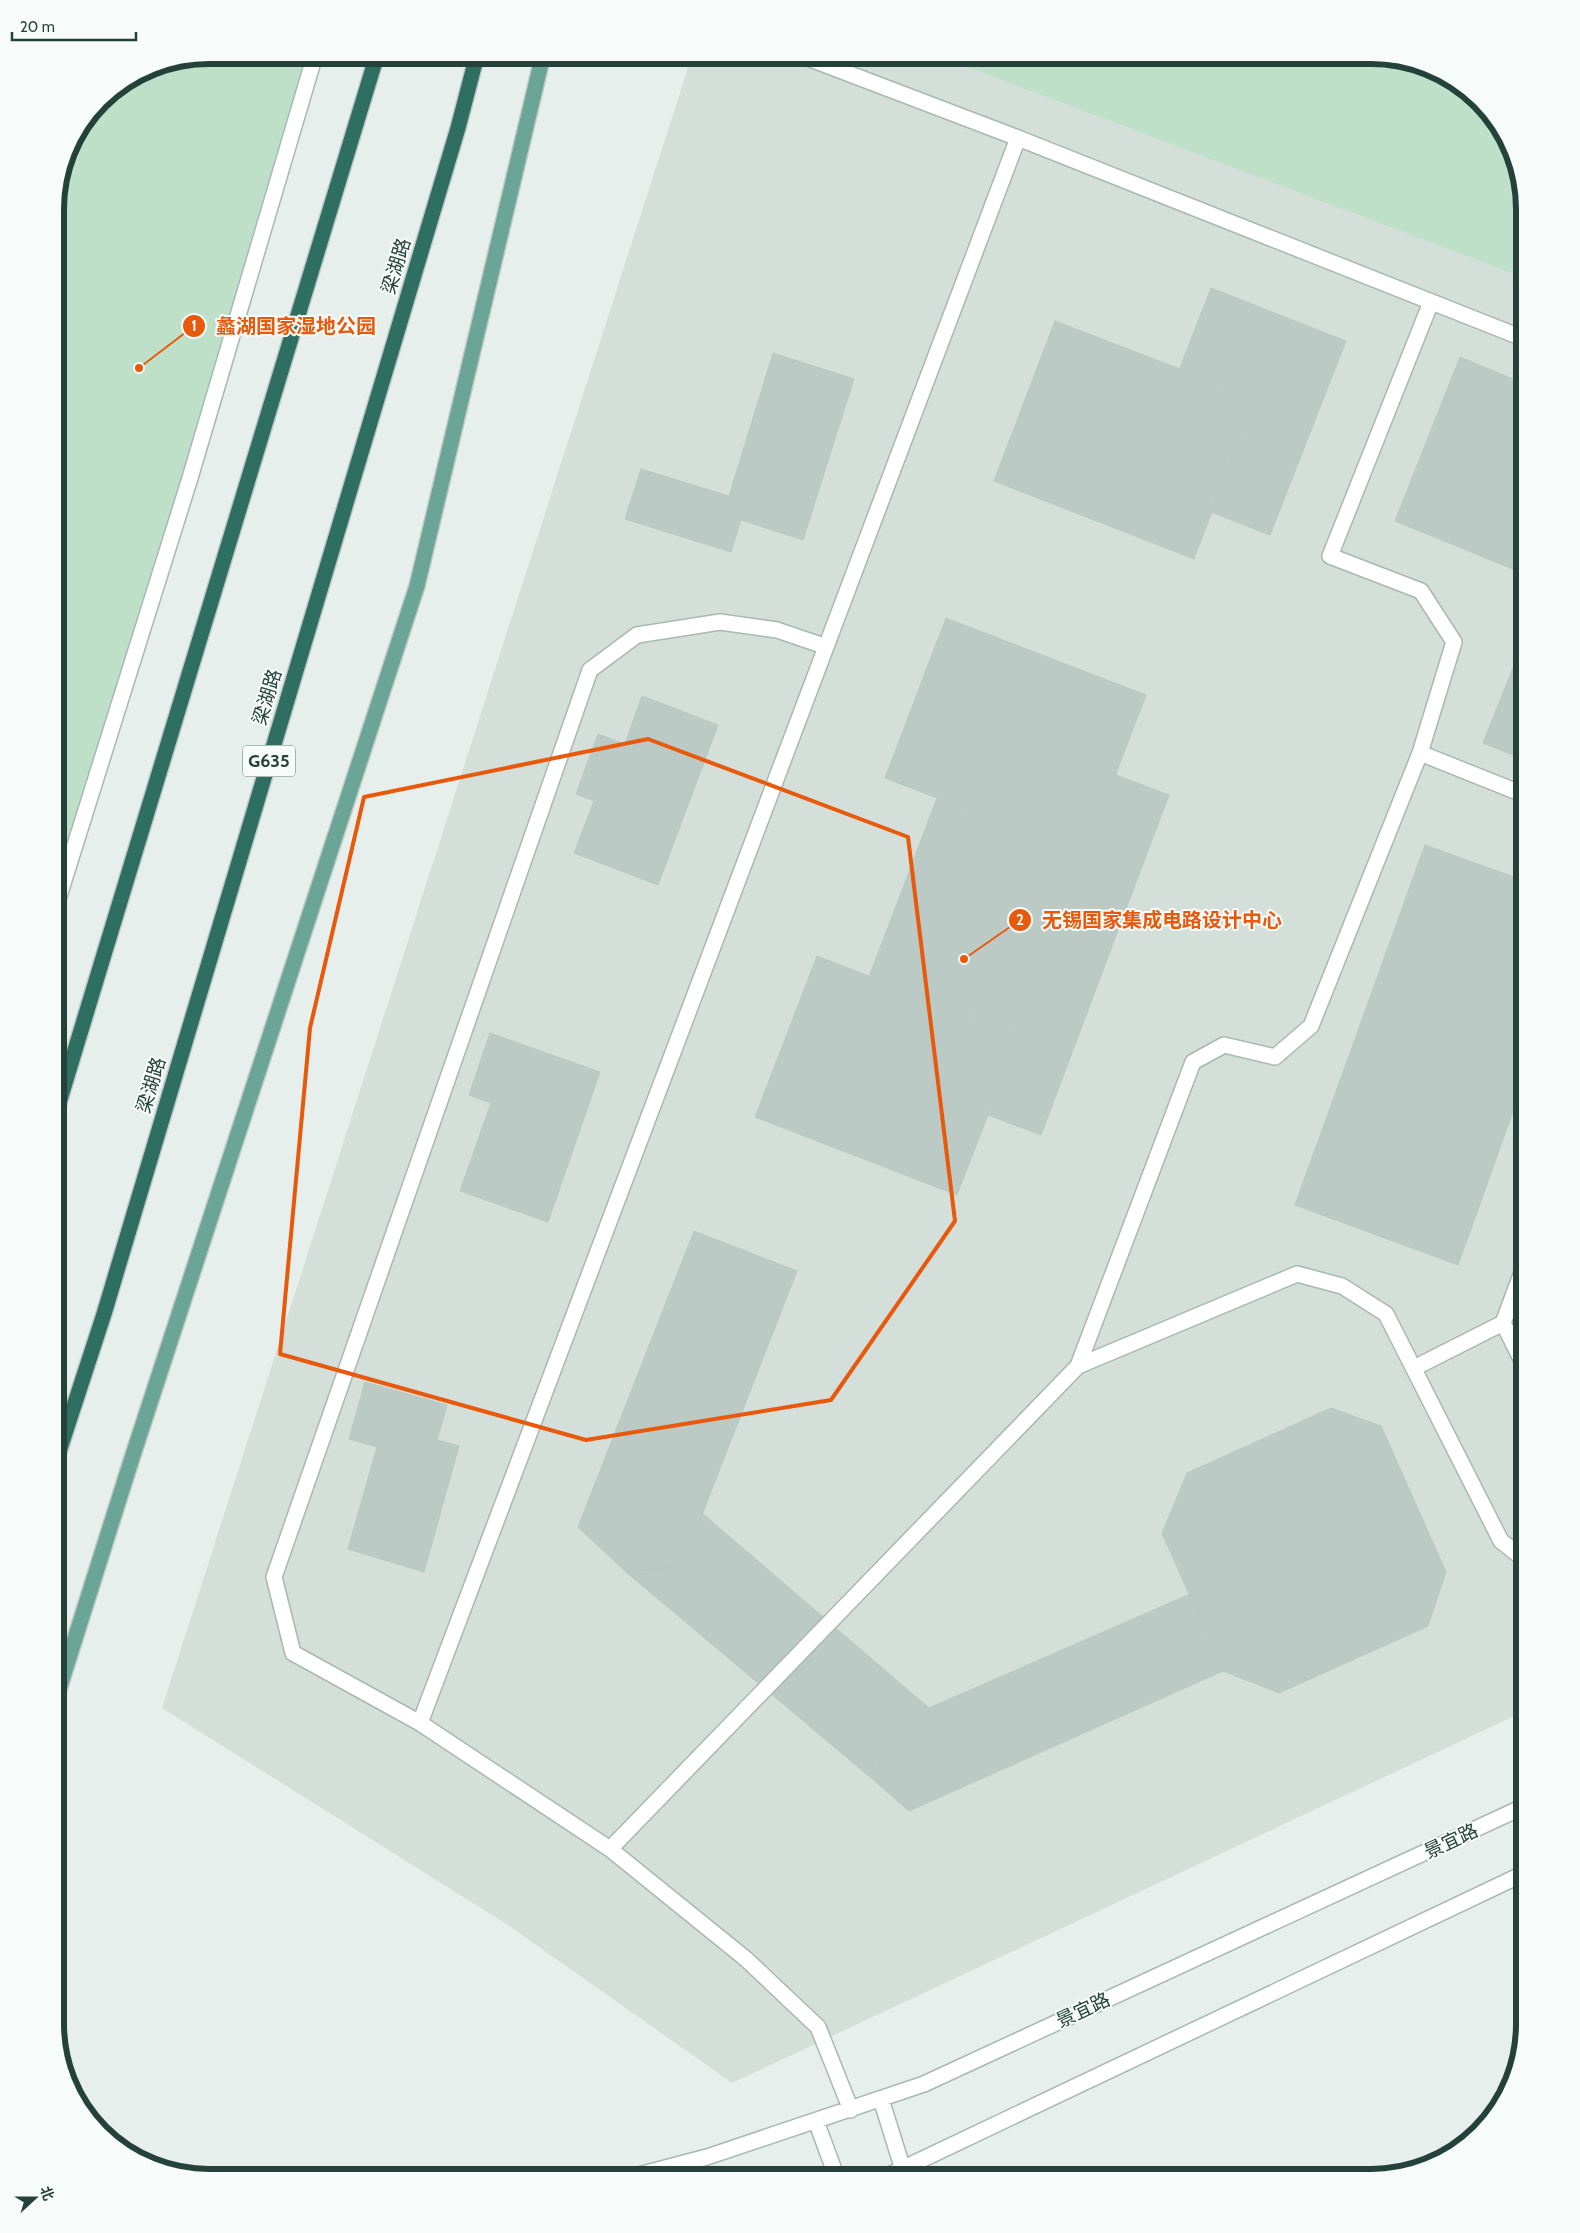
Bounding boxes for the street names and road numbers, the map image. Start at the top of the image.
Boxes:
street label: 梁湖路 [377,235,415,297]
street label: 梁湖路 [248,666,286,728]
road number: G635 [243,746,295,776]
street label: 梁湖路 [132,1054,170,1116]
street label: 景宜路 [1420,1819,1482,1863]
street label: 景宜路 [1052,1988,1114,2032]

